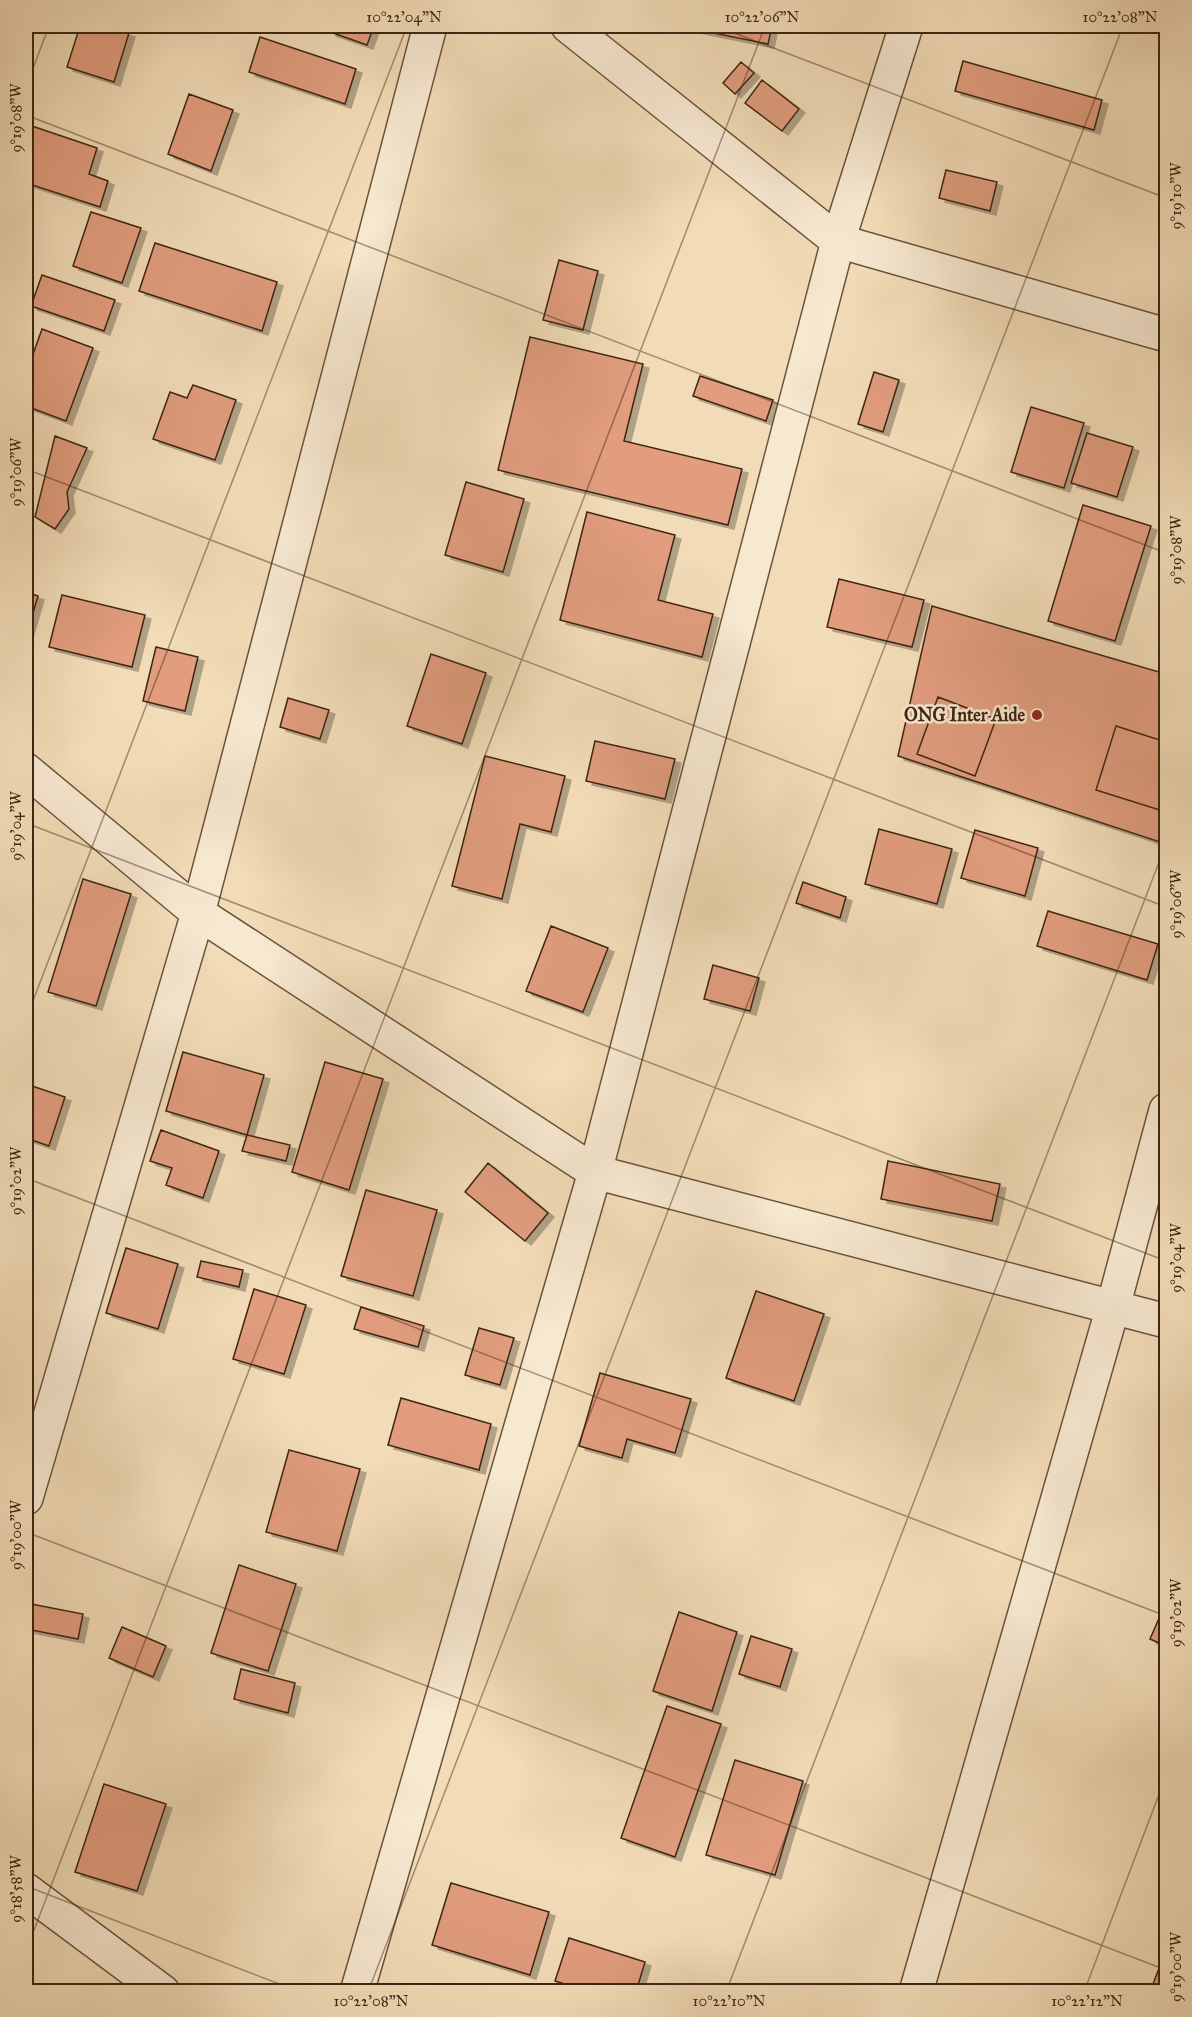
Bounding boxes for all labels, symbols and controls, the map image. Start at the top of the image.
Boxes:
text: 10°22'04"N [366,8,442,26]
text: 10°22'06"N [725,8,800,26]
text: 10°22'08"N [1083,8,1158,26]
text: 9°19'08"W [7,83,25,153]
text: 9°19'10"W [1167,162,1185,229]
text: 9°19'06"W [7,437,25,506]
text: 9°19'08"W [1167,515,1185,585]
place label: ONG Inter Aide [904,704,1025,726]
marker: ONG Inter Aide [1030,708,1044,722]
text: 9°19'04"W [7,791,25,861]
text: 9°19'06"W [1167,869,1185,938]
text: 9°19'02"W [7,1146,25,1215]
text: 9°19'04"W [1167,1223,1185,1293]
text: 9°19'00"W [7,1499,25,1570]
text: 9°19'02"W [1167,1578,1185,1647]
text: 9°18'58"W [7,1855,25,1923]
text: 9°19'00"W [1167,1931,1185,2002]
text: 10°22'08"N [334,1992,409,2010]
text: 10°22'10"N [693,1992,766,2010]
text: 10°22'12"N [1051,1992,1123,2010]

